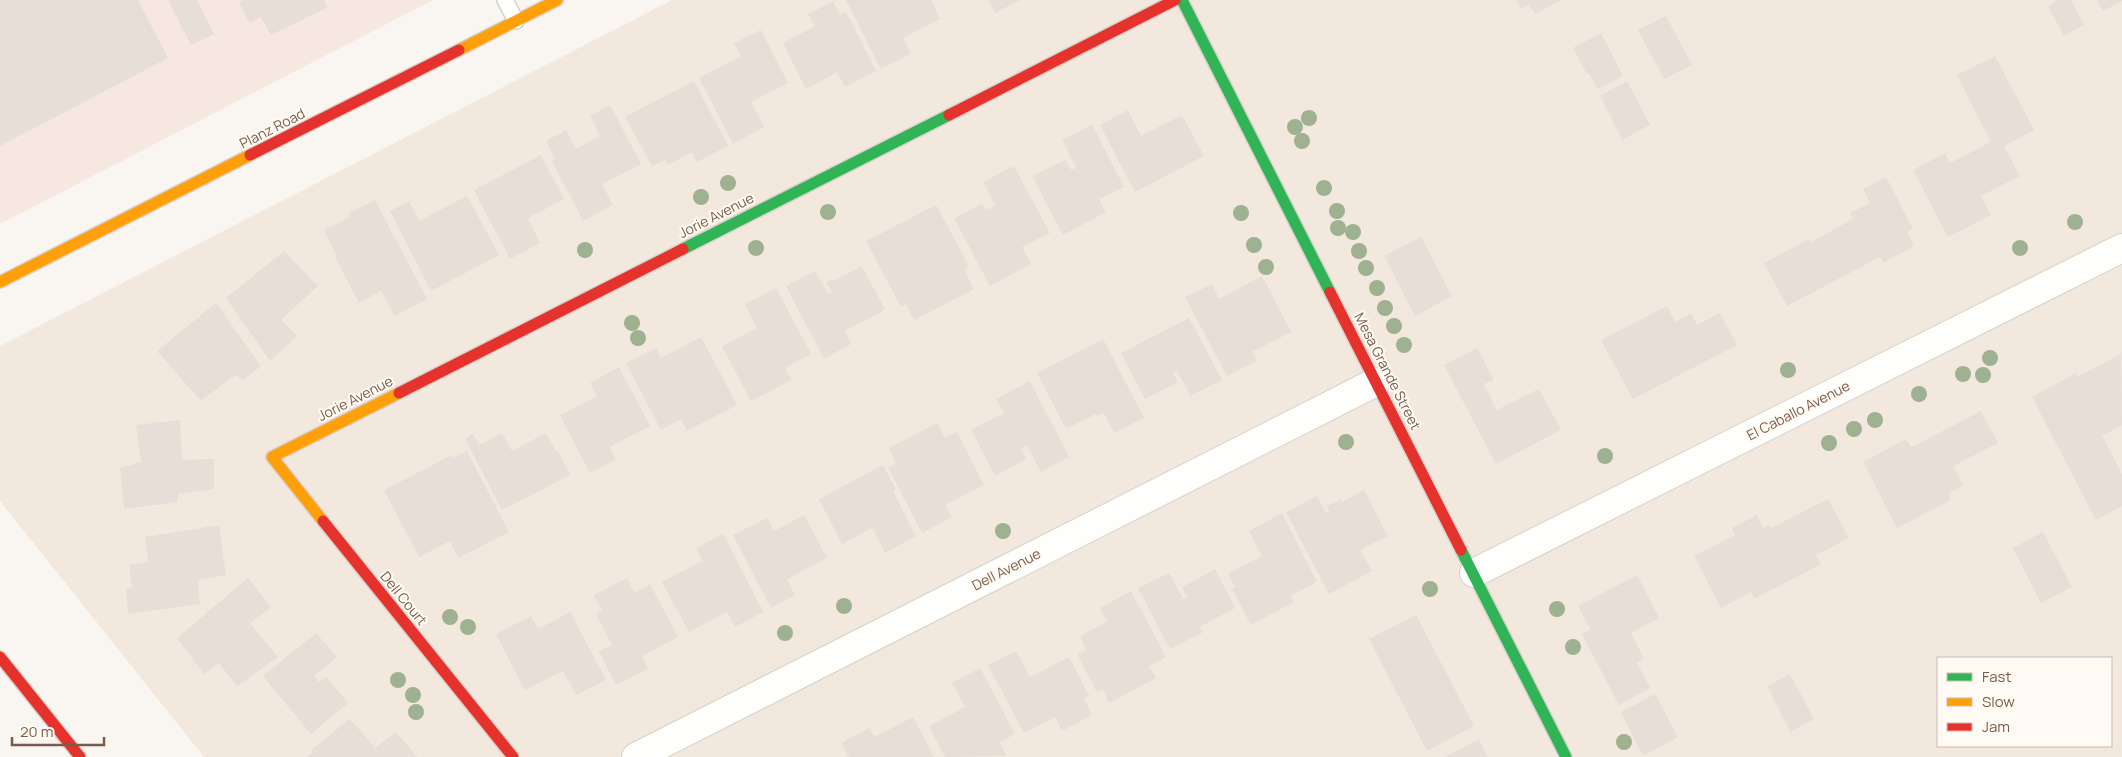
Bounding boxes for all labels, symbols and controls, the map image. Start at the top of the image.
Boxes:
street label: Planz Road [236,103,308,153]
street label: Jorie Avenue [675,188,757,242]
street label: Mesa Grande Street [1350,309,1426,433]
street label: Jorie Avenue [314,371,396,425]
street label: El Caballo Avenue [1743,376,1853,444]
street label: Dell Avenue [968,544,1044,594]
street label: Dell Court [376,567,432,629]
legend [1937,657,2112,747]
text: Fast [1982,666,2011,687]
text: Slow [1982,691,2015,712]
scale bar [12,714,105,746]
text: Jam [1982,716,2010,737]
text: 20 m [20,721,53,742]

